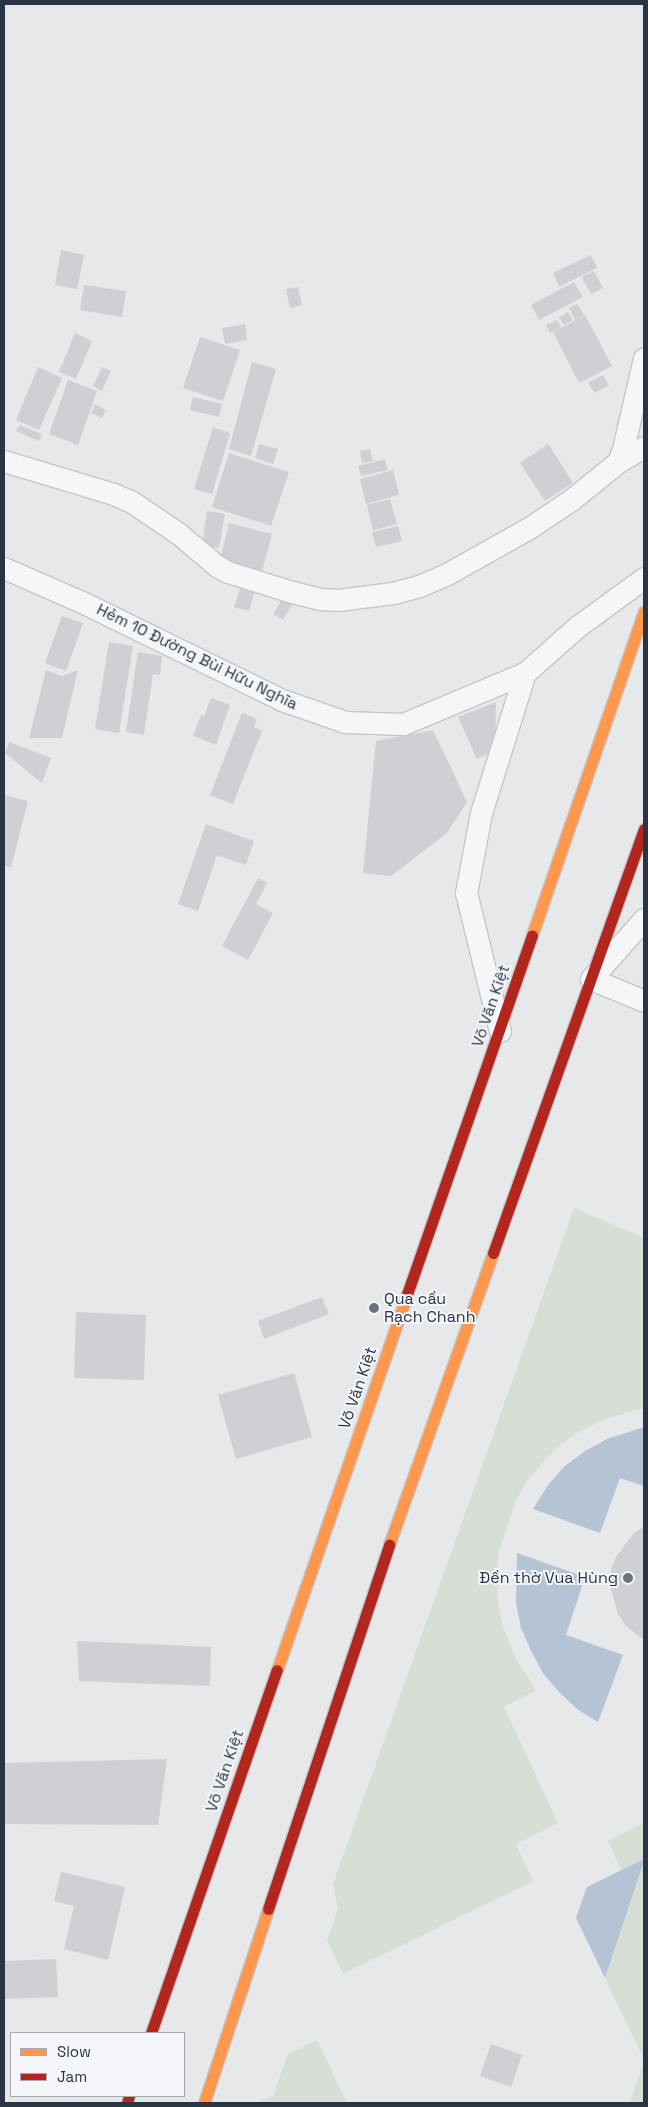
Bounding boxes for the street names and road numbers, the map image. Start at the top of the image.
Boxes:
street label: Hẻm 10 Đường Bùi Hữu Nghĩa [93,600,301,714]
street label: Võ Văn Kiệt [468,962,514,1050]
street label: Võ Văn Kiệt [335,1344,381,1432]
street label: Võ Văn Kiệt [202,1727,248,1815]

